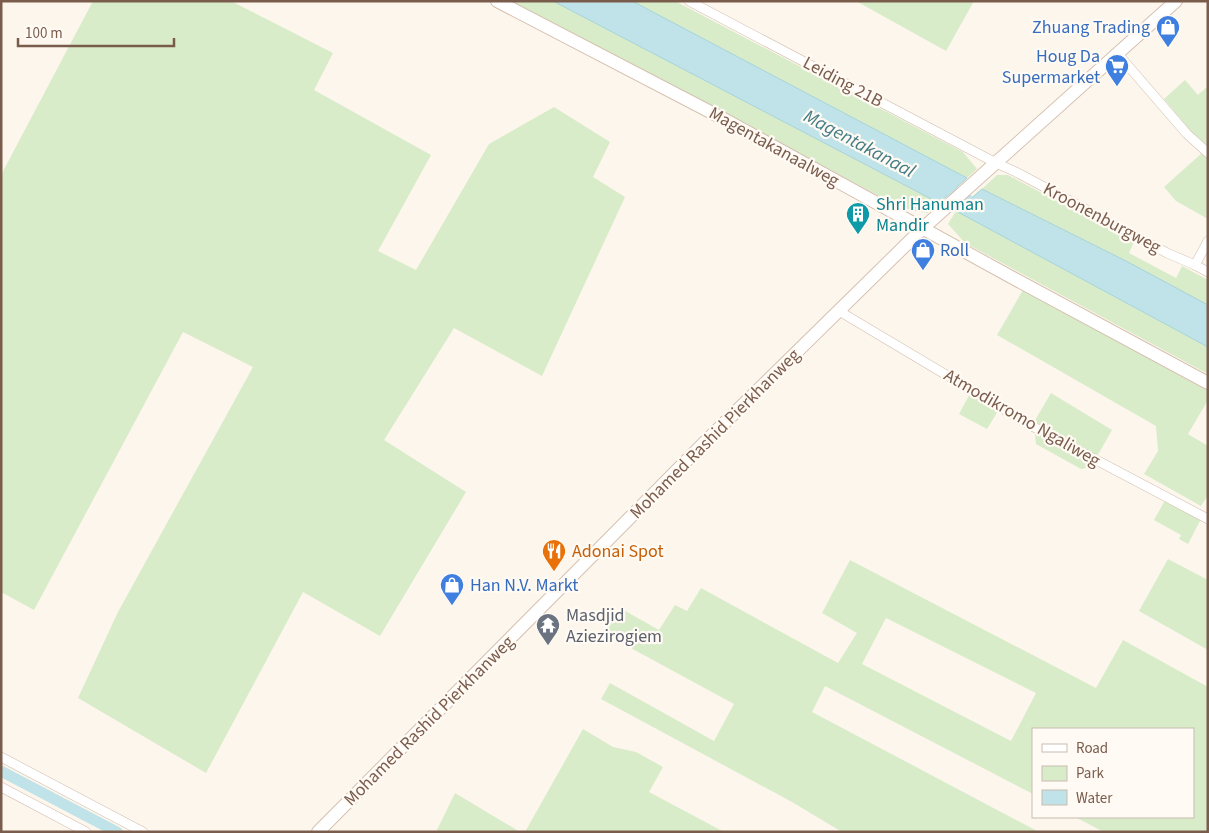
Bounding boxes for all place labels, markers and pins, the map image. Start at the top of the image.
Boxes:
shop icon: Zhuang Trading [1155,14,1181,48]
place label: Zhuang Trading [1032,15,1150,40]
place label: Houg Da Supermarket [1002,44,1100,90]
supermarket icon: Houg Da Supermarket [1104,53,1130,87]
place label: Shri Hanuman Mandir [876,192,984,238]
building icon: Shri Hanuman Mandir [845,201,871,235]
shop icon: Roll [910,237,936,271]
place label: Roll [940,238,969,263]
restaurant icon: Adonai Spot [541,538,567,572]
place label: Adonai Spot [572,539,664,564]
shop icon: Han N.V. Markt [439,572,465,606]
place label: Han N.V. Markt [470,573,578,598]
place label: Masdjid Aziezirogiem [566,603,662,649]
temple icon: Masdjid Aziezirogiem [535,612,561,646]

